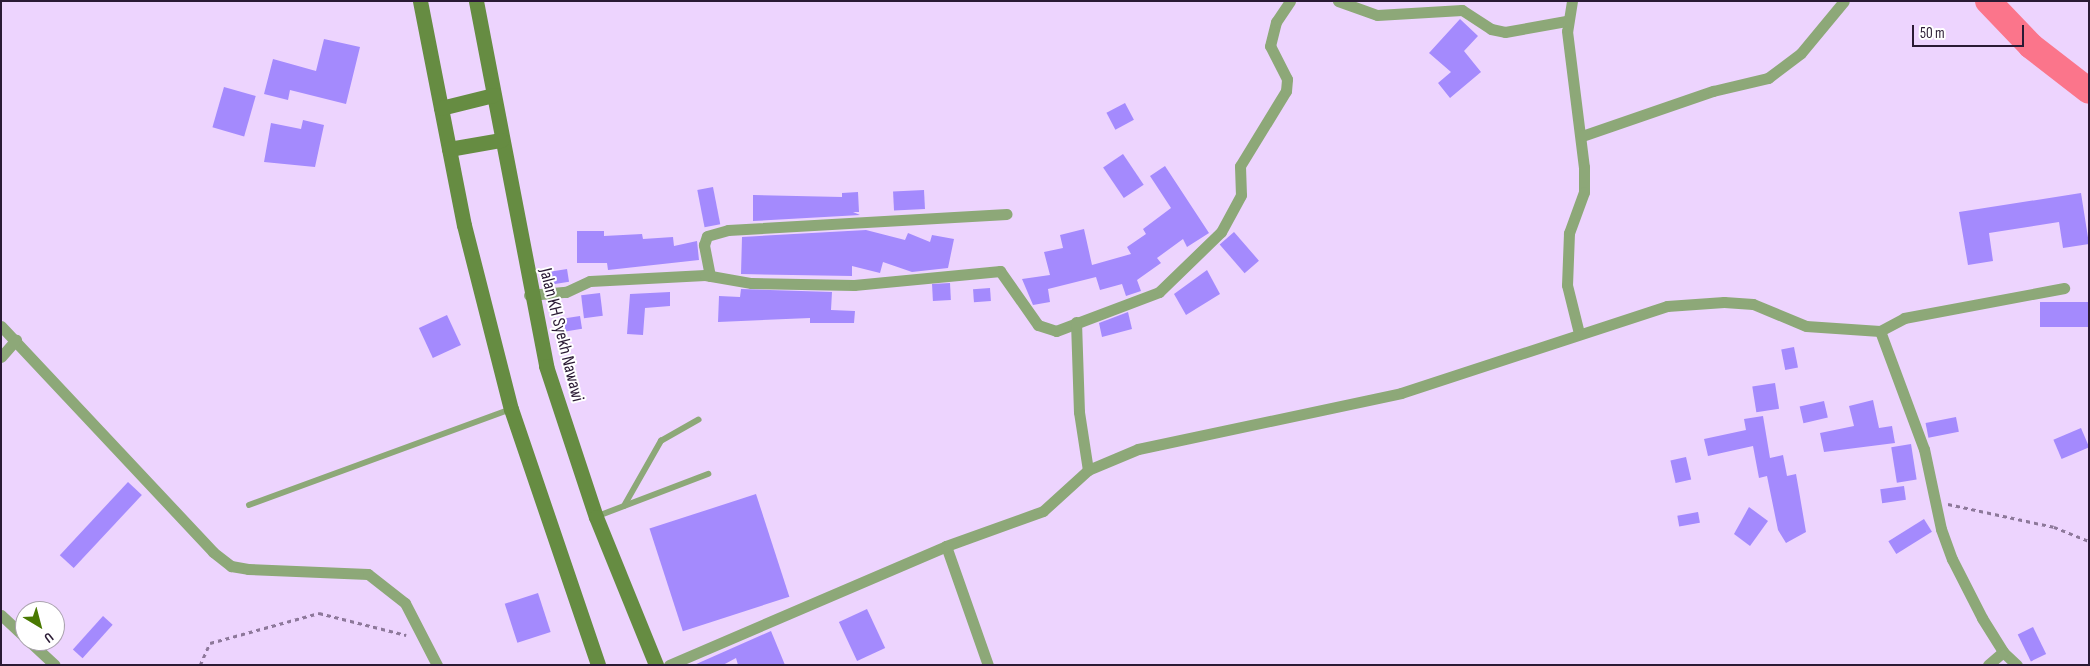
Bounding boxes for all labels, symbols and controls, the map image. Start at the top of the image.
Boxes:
scale bar [1915,15,2028,47]
text: 50 m [1920,24,1945,43]
street label: Jalan KH Syekh Nawawi [534,266,588,404]
north arrow [15,601,65,651]
text: U [41,629,57,647]

